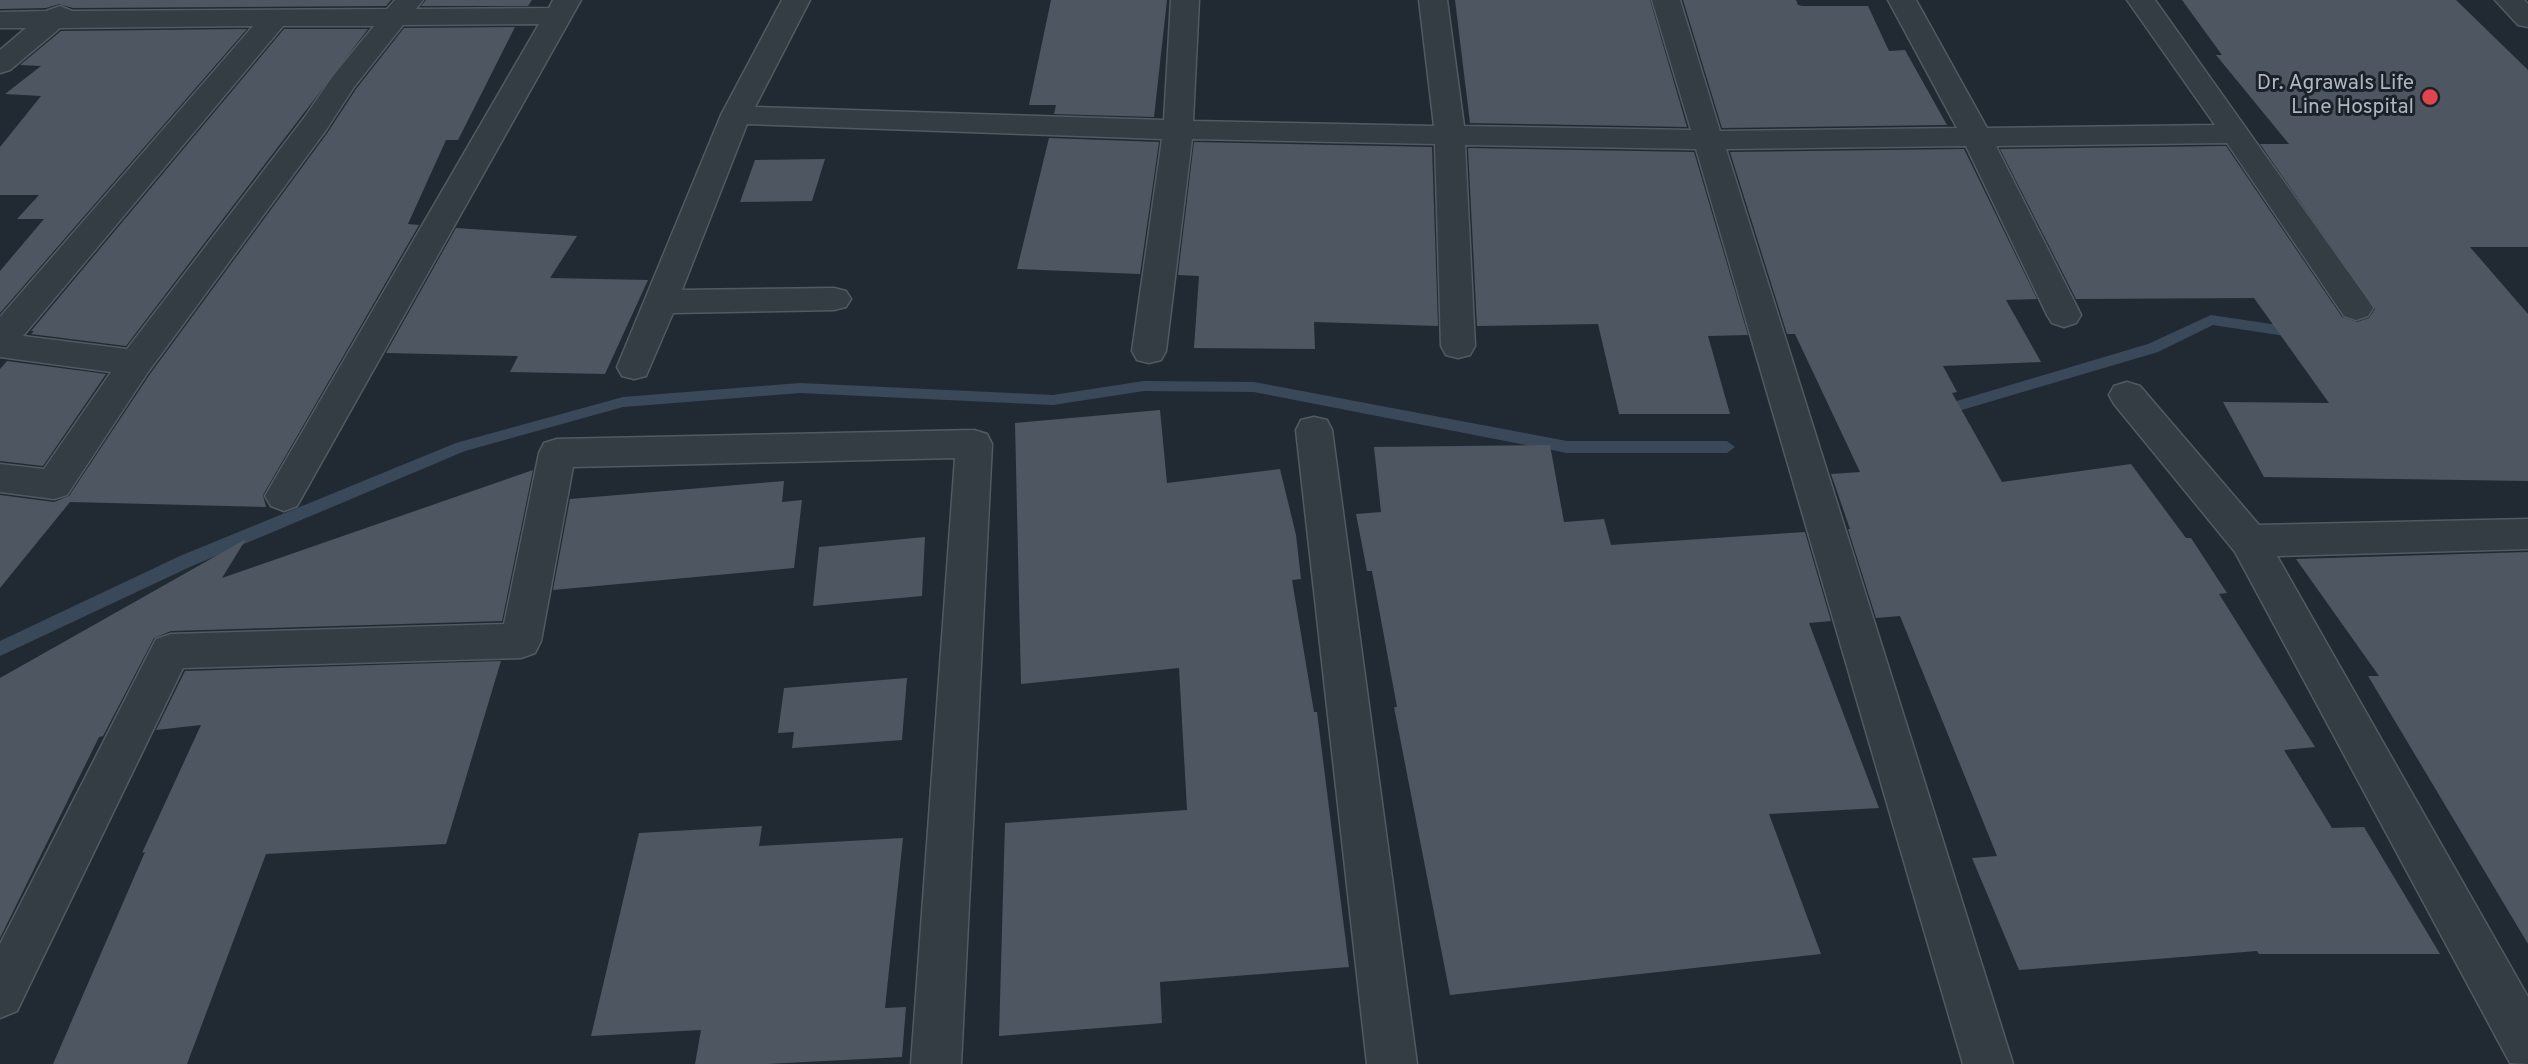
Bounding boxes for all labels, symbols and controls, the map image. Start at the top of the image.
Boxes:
place label: Dr. Agrawals Life Line Hospital [2257,72,2414,122]
marker: Dr. Agrawals Life Line Hospital [2420,87,2440,107]

